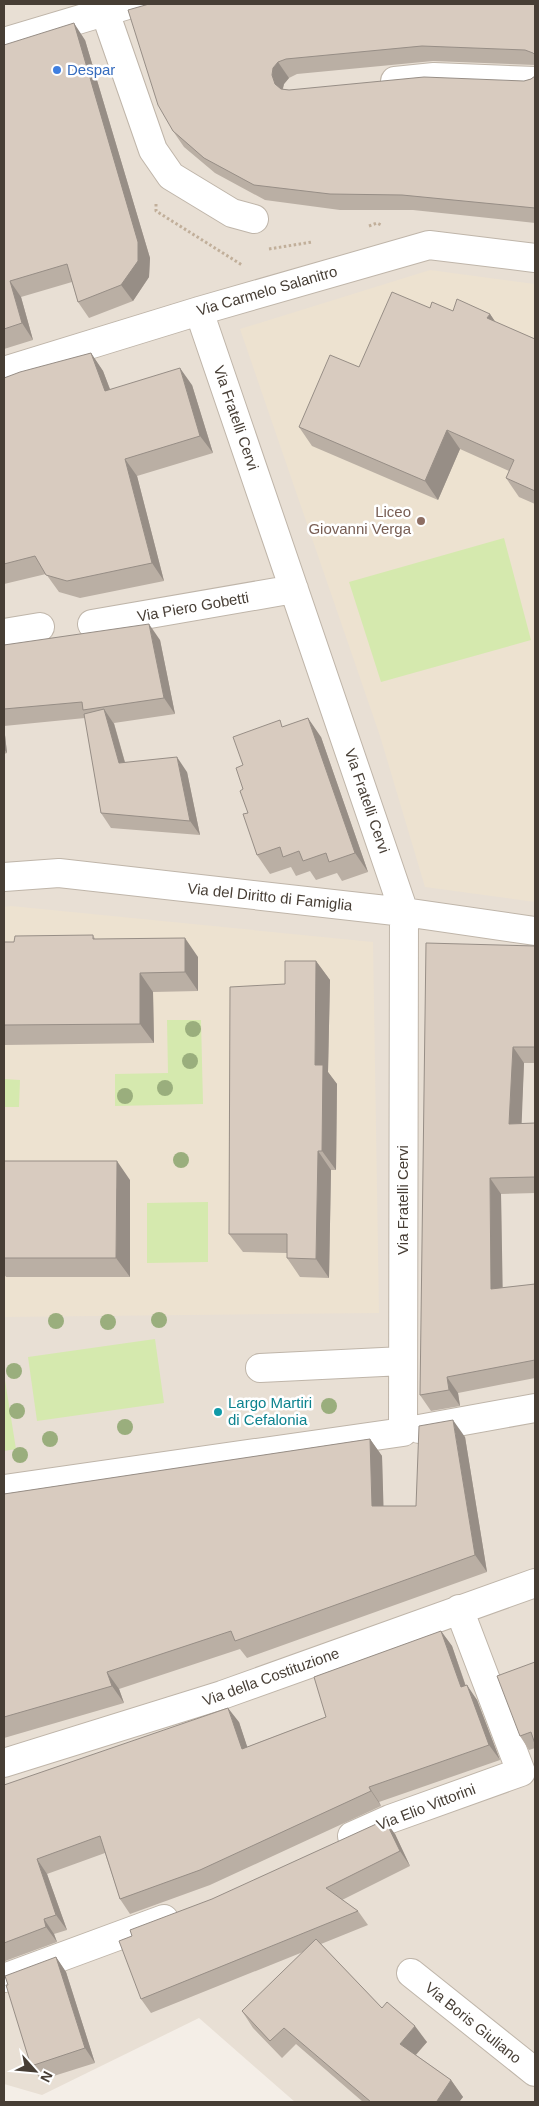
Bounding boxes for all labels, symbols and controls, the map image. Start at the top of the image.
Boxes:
place label: Despar [67,61,115,78]
marker: Despar [51,64,63,76]
street label: Via Carmelo Salanitro [195,262,339,319]
street label: Via Fratelli Cervi [211,363,262,472]
place label: Liceo Giovanni Verga [308,503,412,537]
marker: Liceo Giovanni Verga [415,515,427,527]
street label: Via Piero Gobetti [136,588,250,625]
street label: Via Fratelli Cervi [342,746,393,855]
street label: Via del Diritto di Famiglia [187,879,354,914]
street label: Via Fratelli Cervi [394,1145,411,1255]
place label: Largo Martiri di Cefalonia [228,1394,312,1428]
marker: Largo Martiri di Cefalonia [212,1406,224,1418]
street label: Via della Costituzione [200,1644,341,1709]
street label: Via Elio Vittorini [374,1780,478,1833]
street label: Via Boris Giuliano [422,1979,525,2067]
north arrow [10,2046,60,2096]
text: N [37,2069,56,2085]

